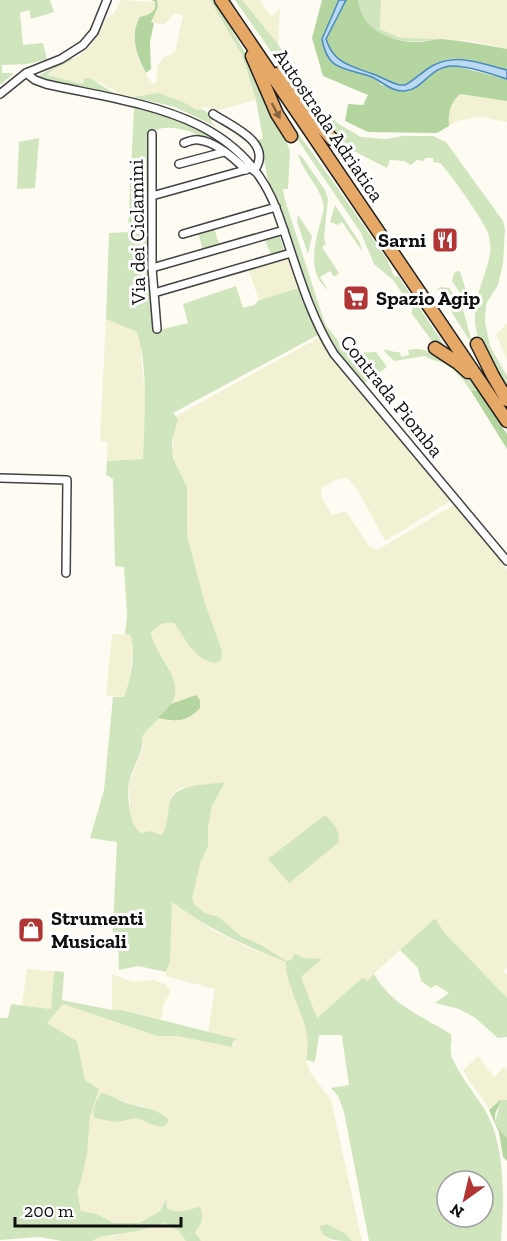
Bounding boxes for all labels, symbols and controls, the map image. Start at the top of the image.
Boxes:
street label: Autostrada Adriatica [269,44,389,206]
one-way arrow [271,103,281,120]
street label: Via dei Ciclamini [124,159,150,306]
restaurant icon: Sarni [430,225,460,255]
place label: Sarni [378,228,426,252]
supermarket icon: Spazio Agip [341,283,371,313]
place label: Spazio Agip [376,286,480,310]
street label: Contrada Piomba [335,330,449,462]
place label: Strumenti Musicali [51,906,144,953]
shop icon: Strumenti Musicali [16,915,46,945]
north arrow [435,1169,495,1229]
scale bar [15,1190,182,1228]
text: 200 m [24,1200,74,1222]
text: N [447,1200,467,1222]

